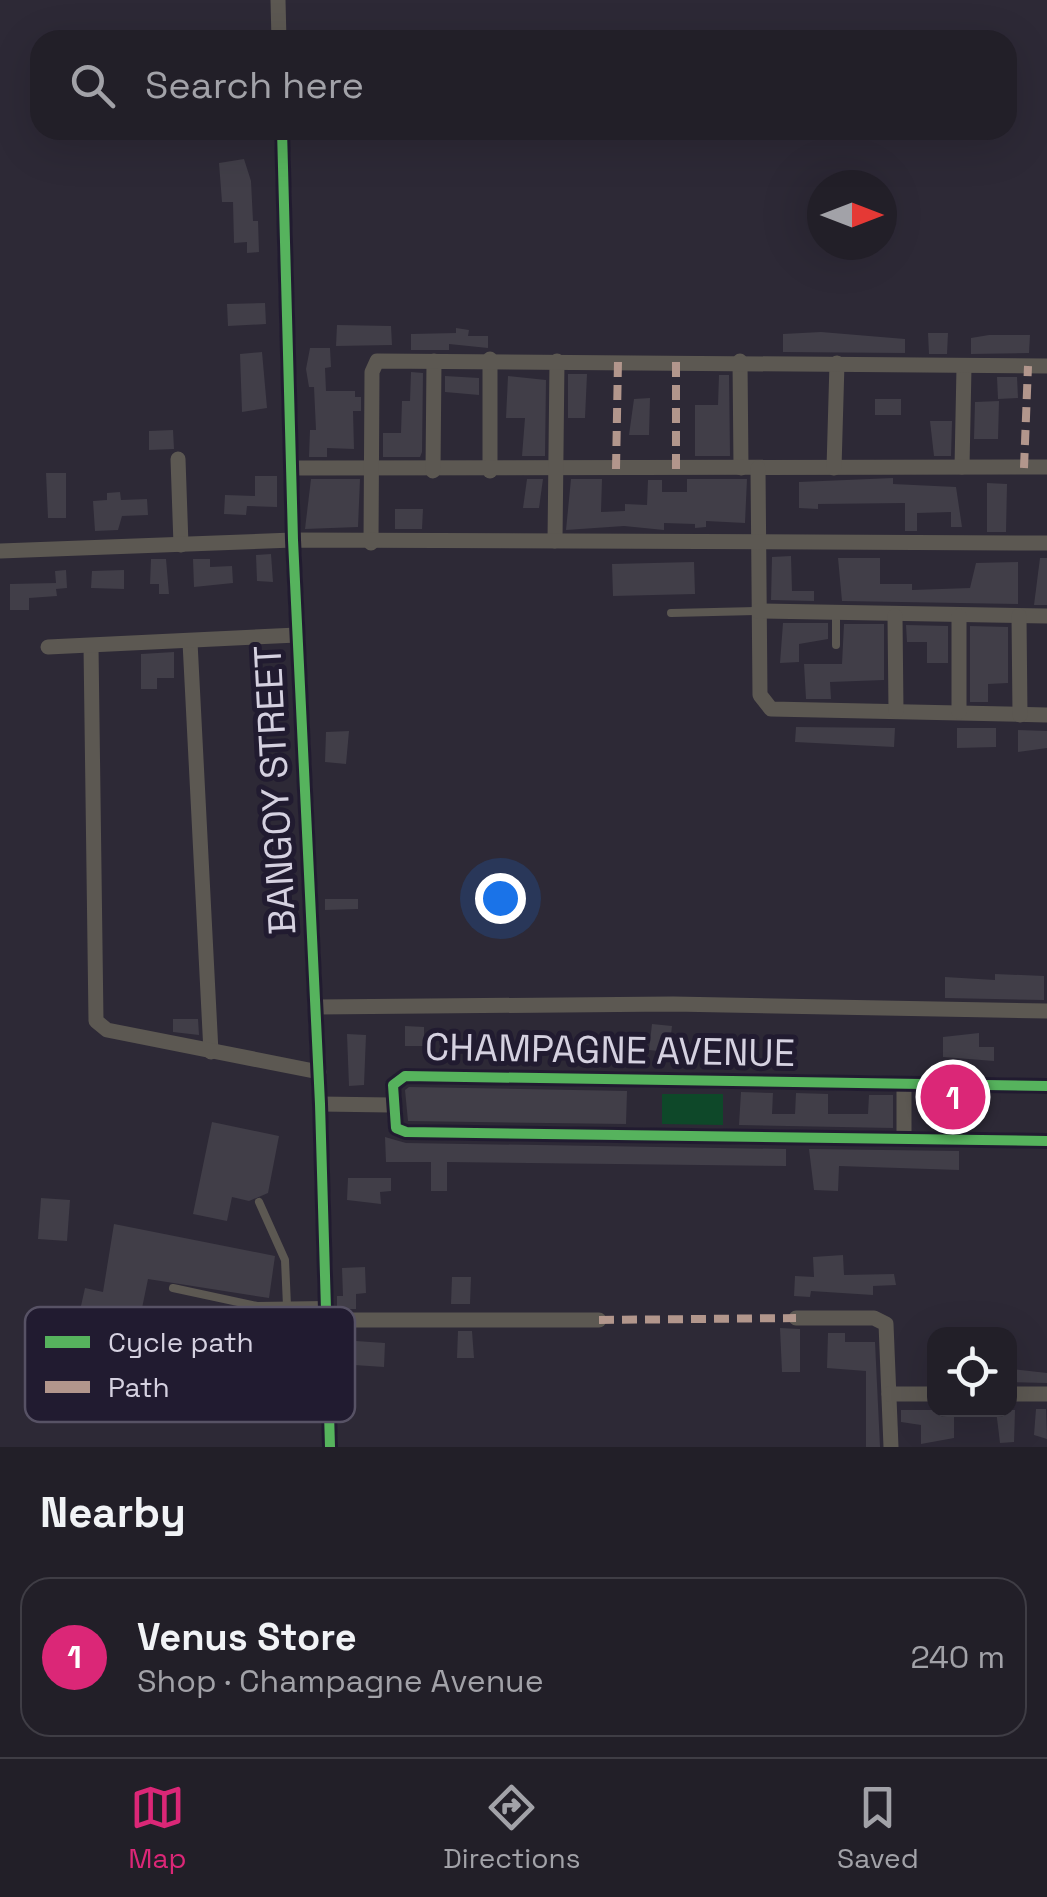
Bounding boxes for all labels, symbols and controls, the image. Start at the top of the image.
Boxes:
search box [30,30,1017,140]
icon: search [65,58,120,113]
text: Search here [145,61,364,109]
north arrow [807,170,897,260]
street label: BANGOY STREET [243,644,307,936]
your location [475,873,526,924]
street label: CHAMPAGNE AVENUE [425,1023,795,1077]
pin: 1 [920,1060,986,1134]
legend [25,1307,355,1422]
text: Cycle path [108,1324,254,1360]
map controls [927,1327,1017,1417]
button: locate [927,1327,1017,1417]
text: Path [108,1369,170,1405]
text: Nearby [40,1486,186,1539]
text: Venus Store [137,1613,357,1661]
text: 1 [67,1637,82,1677]
text: 240 m [910,1637,1005,1677]
text: Shop · Champagne Avenue [137,1661,544,1701]
tab: Map [128,1780,187,1876]
tab: Directions [443,1780,580,1876]
tab: Saved [837,1780,919,1876]

